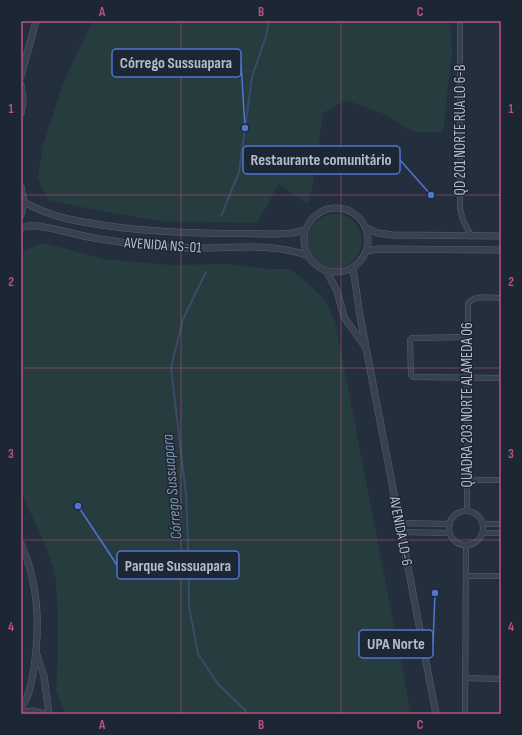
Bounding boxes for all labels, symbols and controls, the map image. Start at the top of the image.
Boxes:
text: A [98,4,106,20]
text: B [258,4,264,20]
text: C [417,4,424,20]
callout: Córrego Sussuapara [112,49,241,77]
text: Córrego Sussuapara [120,54,232,73]
street label: QD 201 NORTE RUA LO 6-B [451,64,470,195]
text: 1 [8,101,14,117]
text: 1 [508,101,514,117]
callout: Restaurante comunitário [243,146,400,174]
text: Restaurante comunitário [250,151,392,170]
street label: AVENIDA NS-01 [123,233,203,258]
text: 2 [8,274,14,290]
text: 2 [508,274,514,290]
street label: QUADRA 203 NORTE ALAMEDA 06 [458,323,477,487]
water label: Córrego Sussuapara [158,433,187,540]
text: 3 [8,446,14,462]
text: 3 [508,446,514,462]
street label: AVENIDA LO-6 [384,494,417,567]
callout: Parque Sussuapara [117,551,239,579]
text: Parque Sussuapara [125,557,231,576]
text: 4 [8,619,14,635]
text: 4 [508,619,514,635]
callout: UPA Norte [359,630,433,658]
text: UPA Norte [367,635,425,654]
text: A [98,717,106,733]
text: B [258,717,264,733]
text: C [417,717,424,733]

